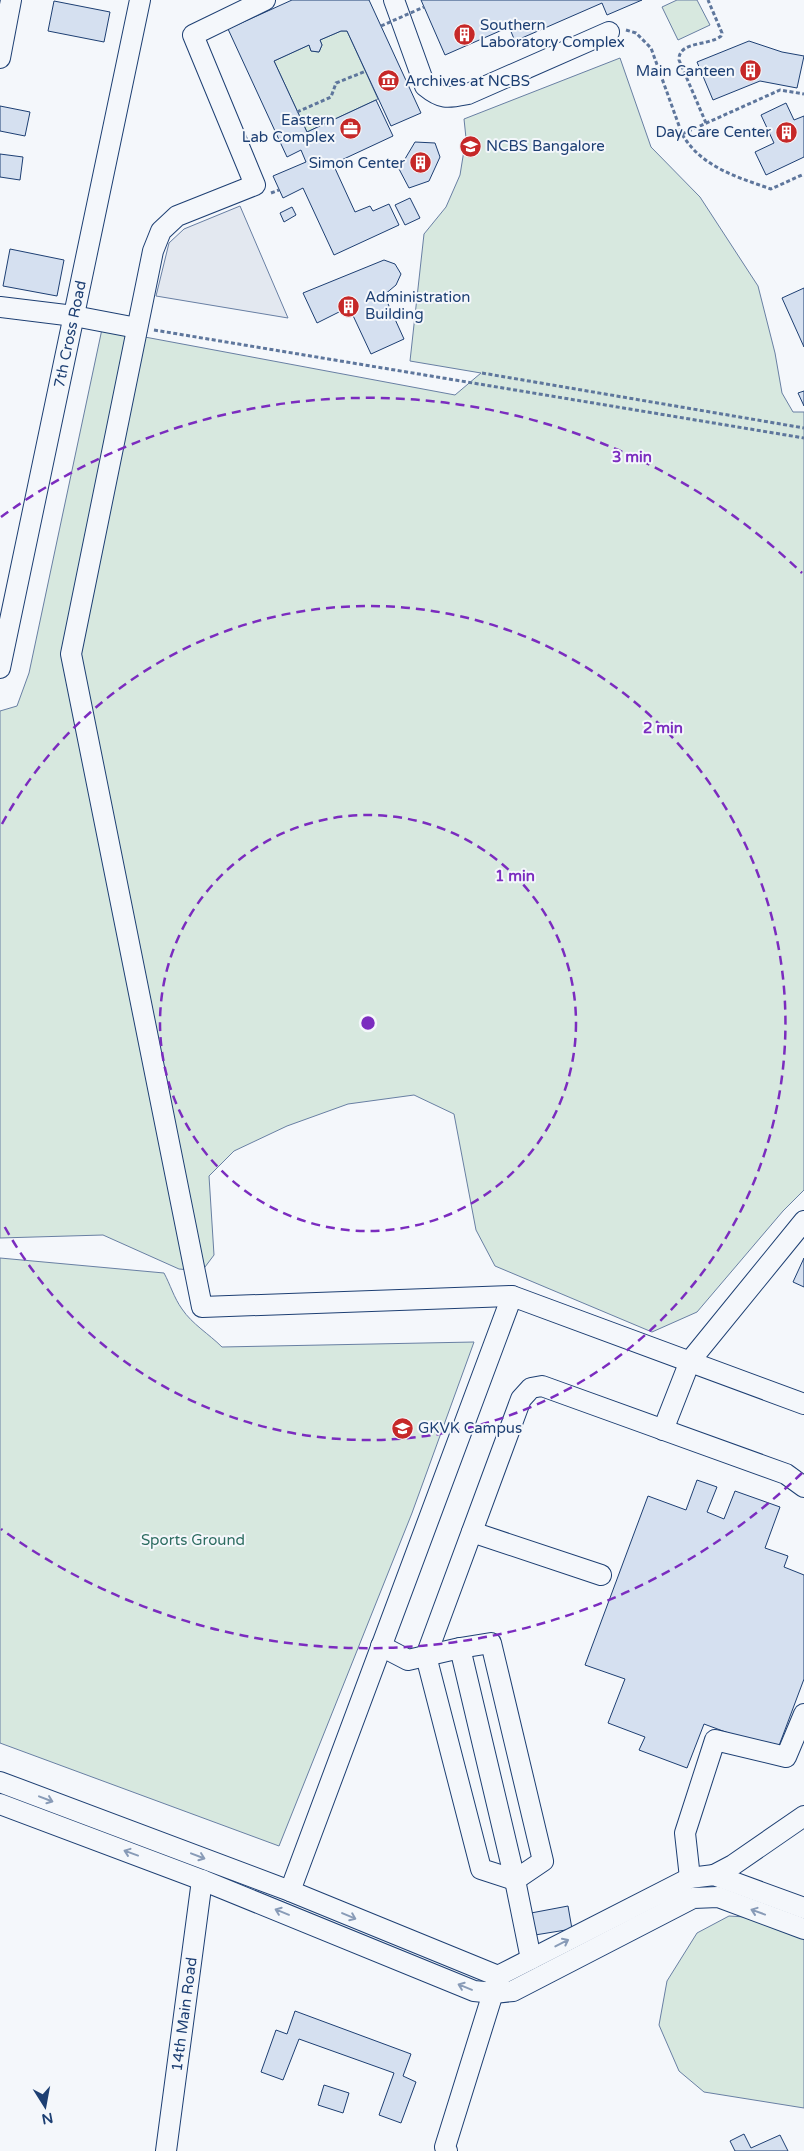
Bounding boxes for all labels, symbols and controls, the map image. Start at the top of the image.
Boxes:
place label: Southern Laboratory Complex [480,16,625,51]
building icon: Southern Laboratory Complex [452,22,476,46]
building icon: Main Canteen [739,59,763,83]
place label: Main Canteen [636,62,735,80]
museum icon: Archives at NCBS [377,69,401,93]
place label: Archives at NCBS [405,72,530,90]
place label: Eastern Lab Complex [242,111,335,146]
office icon: Eastern Lab Complex [339,117,363,141]
building icon: Day Care Center [775,120,799,144]
place label: Day Care Center [655,123,771,141]
school or university icon: NCBS Bangalore [458,134,482,158]
place label: NCBS Bangalore [486,137,605,155]
building icon: Simon Center [409,151,433,175]
place label: Simon Center [309,154,405,172]
street label: 7th Cross Road [50,279,90,390]
place label: Administration Building [365,288,470,323]
building icon: Administration Building [337,294,361,318]
text: 3 min [612,448,652,466]
text: 2 min [643,719,683,737]
text: 1 min [495,867,535,885]
centre of rings [359,1014,377,1032]
school or university icon: GKVK Campus [390,1416,414,1440]
place label: GKVK Campus [418,1419,522,1437]
park label: Sports Ground [141,1531,245,1549]
one-way arrow [37,1795,53,1804]
one-way arrow [123,1848,139,1857]
one-way arrow [189,1852,205,1861]
one-way arrow [275,1907,290,1917]
one-way arrow [751,1907,767,1916]
one-way arrow [341,1911,356,1921]
one-way arrow [554,1938,569,1947]
street label: 14th Main Road [168,1956,201,2072]
one-way arrow [457,1982,472,1991]
north arrow [20,2081,70,2131]
text: N [40,2109,55,2128]

